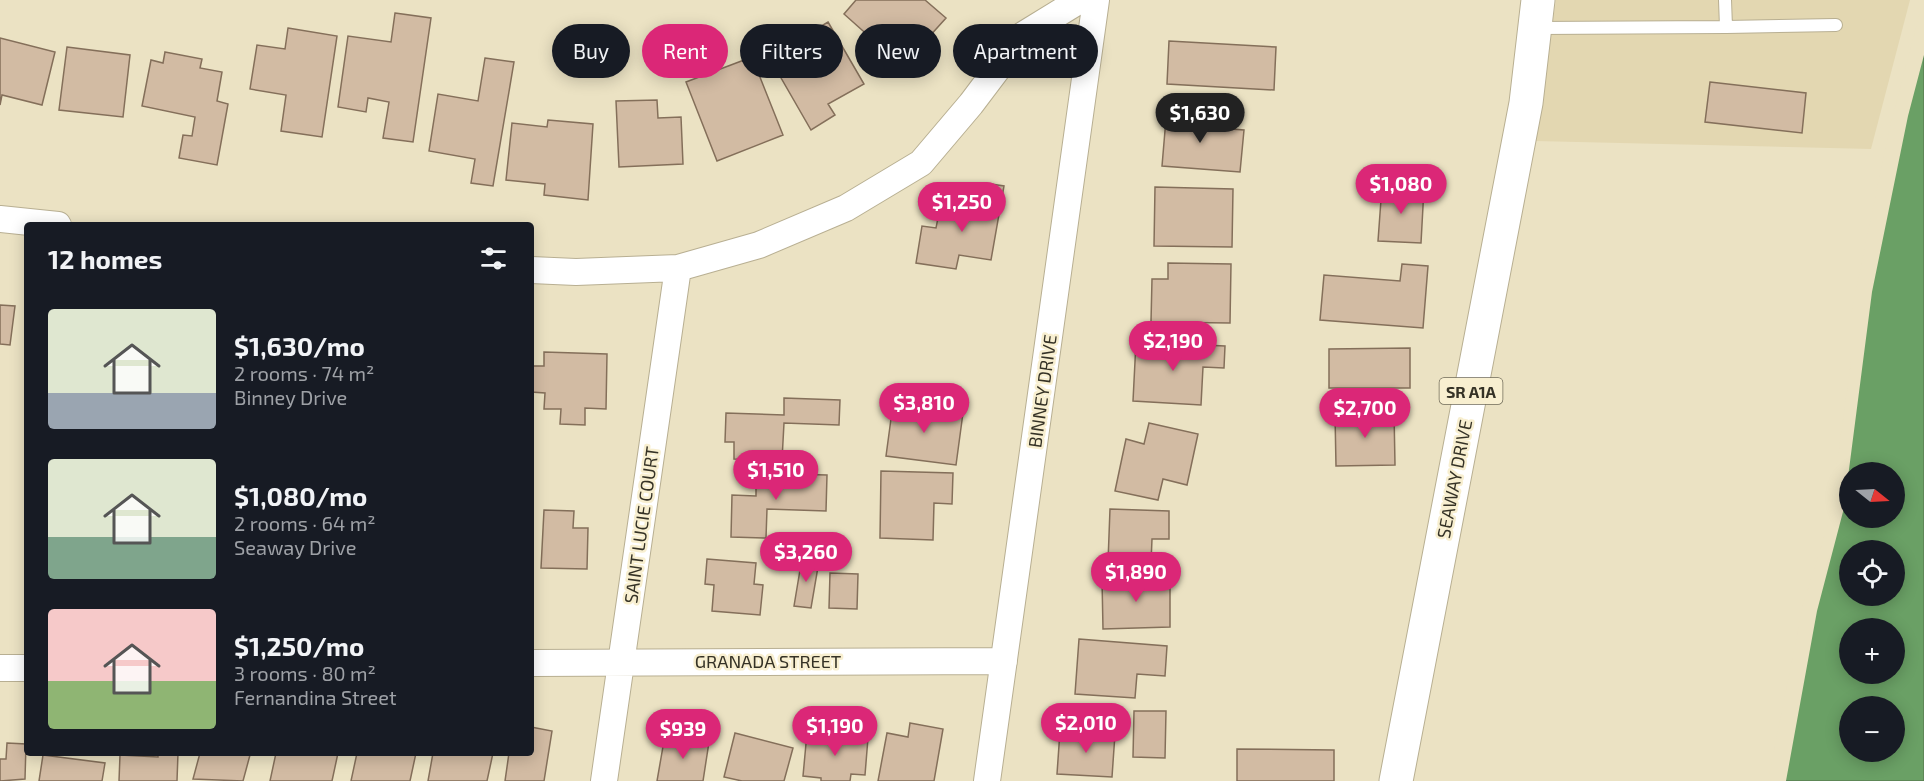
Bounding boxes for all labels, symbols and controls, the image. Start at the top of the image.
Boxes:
chip: Buy [552,24,630,78]
chip: Rent [642,24,728,78]
chip: Filters [740,24,843,78]
chip: New [855,24,941,78]
chip: Apartment [953,24,1098,78]
pin: $1,630 [1151,93,1249,144]
text: $1,630 [1170,100,1230,124]
pin: $1,080 [1352,164,1450,215]
text: $1,080 [1370,171,1432,195]
pin: $1,250 [913,182,1011,233]
text: $1,250 [932,189,992,213]
icon: filters [477,242,510,275]
text: 12 homes [48,243,162,274]
pin: $2,190 [1124,321,1222,372]
text: $2,190 [1143,328,1203,352]
text: $1,630/mo [234,330,365,361]
icon: home [96,333,168,405]
street label: BINNEY DRIVE [1023,333,1061,449]
text: 2 rooms · 74 m² [234,361,374,385]
road number: SR A1A [1440,378,1502,404]
pin: $3,810 [875,383,973,434]
text: Binney Drive [234,385,347,409]
pin: $2,700 [1316,388,1414,439]
text: $3,810 [893,390,955,414]
text: $2,700 [1333,395,1397,419]
street label: SEAWAY DRIVE [1432,418,1476,540]
street label: SAINT LUCIE COURT [619,445,663,605]
pin: $1,510 [727,450,825,501]
text: $1,510 [747,457,805,481]
north arrow [1839,462,1905,528]
map controls [1839,462,1905,762]
text: $1,080/mo [234,480,367,511]
icon: home [96,483,168,555]
text: 2 rooms · 64 m² [234,511,376,535]
pin: $3,260 [757,532,855,583]
text: Seaway Drive [234,535,356,559]
text: $3,260 [774,539,838,563]
button: locate [1839,540,1905,606]
pin: $1,890 [1087,552,1185,603]
text: $1,890 [1105,559,1167,583]
button: + [1839,618,1905,684]
text: $1,250/mo [234,630,364,661]
icon: home [96,633,168,705]
street label: GRANADA STREET [695,650,842,672]
text: 3 rooms · 80 m² [234,661,376,685]
text: Fernandina Street [234,685,397,709]
button: − [1839,696,1905,762]
pin: $2,010 [1037,703,1135,754]
pin: $1,190 [786,706,884,757]
pin: $939 [647,709,719,760]
text: $2,010 [1055,710,1117,734]
text: $1,190 [806,713,864,737]
text: $939 [660,716,706,740]

